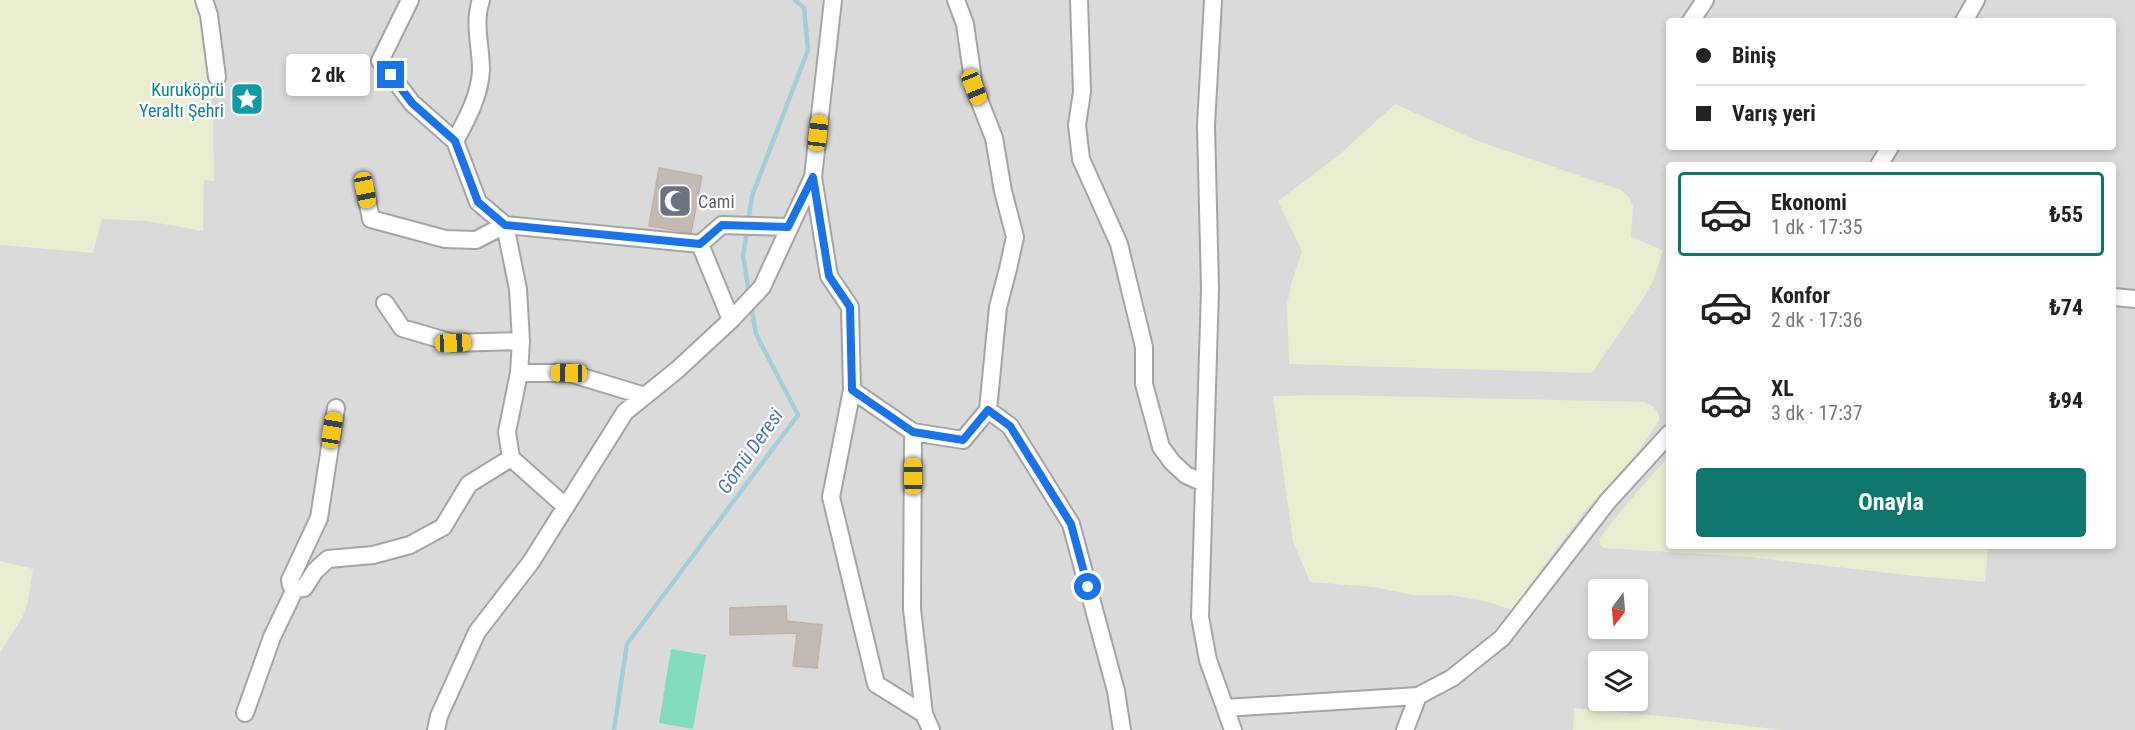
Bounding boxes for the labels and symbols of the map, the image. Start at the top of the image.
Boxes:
callout: 2 dk [286,54,370,96]
route end [377,61,404,88]
car [959,67,989,107]
place label: Kuruköprü Yeraltı Şehri [139,79,224,121]
place icon: Kuruköprü Yeraltı Şehri [229,81,265,117]
car [807,114,829,152]
car [353,171,377,209]
mosque icon: Cami [657,183,693,219]
place label: Cami [698,191,735,212]
car [435,333,471,353]
car [551,364,587,382]
water label: Gömü Deresi [712,404,788,498]
car [320,411,344,449]
car [904,458,922,494]
route start [1074,573,1101,600]
north arrow [1588,579,1648,639]

